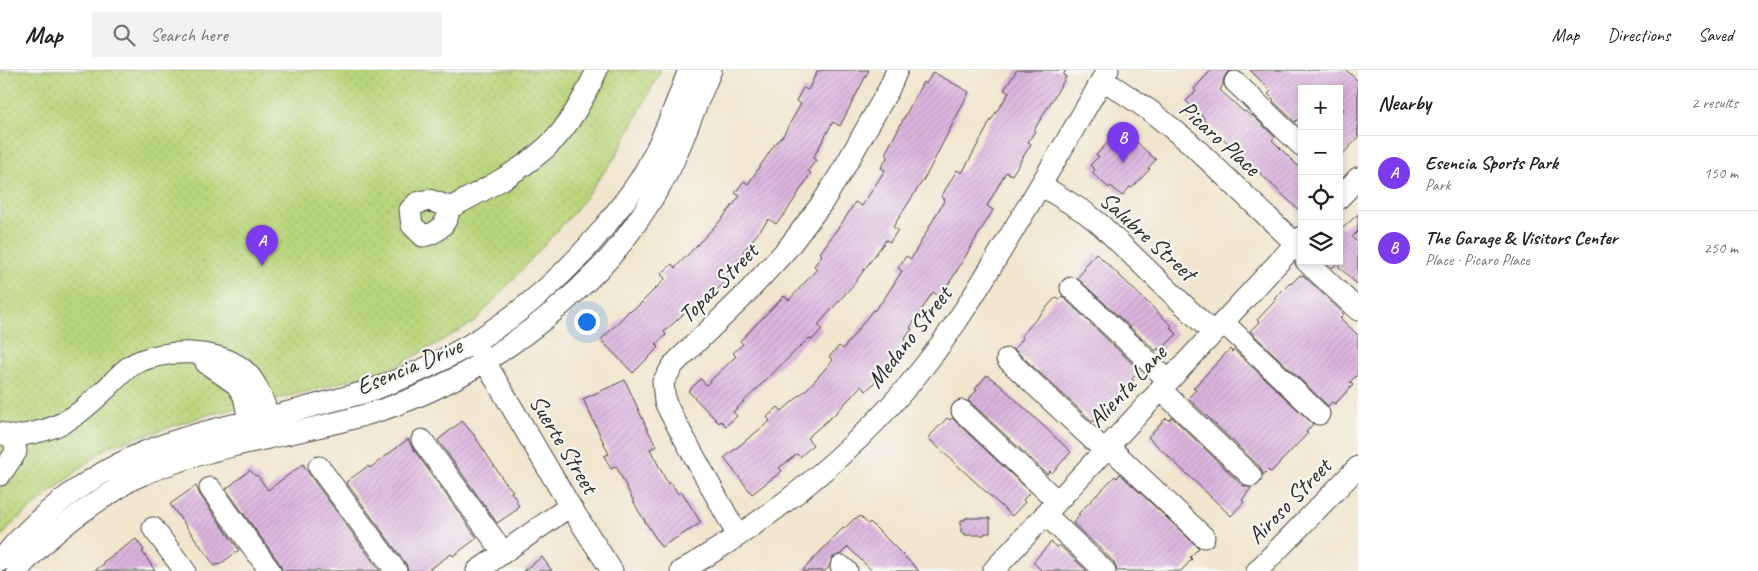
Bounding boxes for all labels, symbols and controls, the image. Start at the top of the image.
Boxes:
search box [92,12,442,57]
text: Map [25,20,62,50]
icon: search [110,21,138,49]
text: Search here [150,23,228,47]
text: Map [1552,24,1579,46]
text: Directions [1607,24,1670,46]
text: Saved [1698,24,1733,46]
map controls [1298,85,1343,265]
button: + [1298,85,1343,130]
text: Nearby [1378,90,1431,116]
text: 2 results [1691,93,1738,113]
street label: Picaro Place [1173,94,1268,184]
pin: B [1107,122,1139,163]
button: − [1298,130,1343,175]
text: Esencia Sports Park [1425,151,1558,175]
text: A [1390,163,1398,183]
text: 150 m [1704,163,1738,183]
button: locate [1298,175,1343,220]
text: Park [1425,175,1450,195]
street label: Salubre Street [1093,185,1205,289]
button: layers [1298,220,1343,265]
pin: A [246,225,278,266]
text: The Garage & Visitors Center [1425,226,1618,250]
street label: Topaz Street [672,235,766,329]
text: B [1390,238,1398,258]
text: 250 m [1704,238,1738,258]
text: Place · Picaro Place [1425,250,1530,270]
street label: Medano Street [860,278,959,394]
your location [574,309,600,335]
street label: Esencia Drive [352,330,468,402]
street label: Alienta Lane [1081,337,1174,434]
street label: Suerte Street [523,389,606,501]
street label: Airoso Street [1241,450,1339,550]

